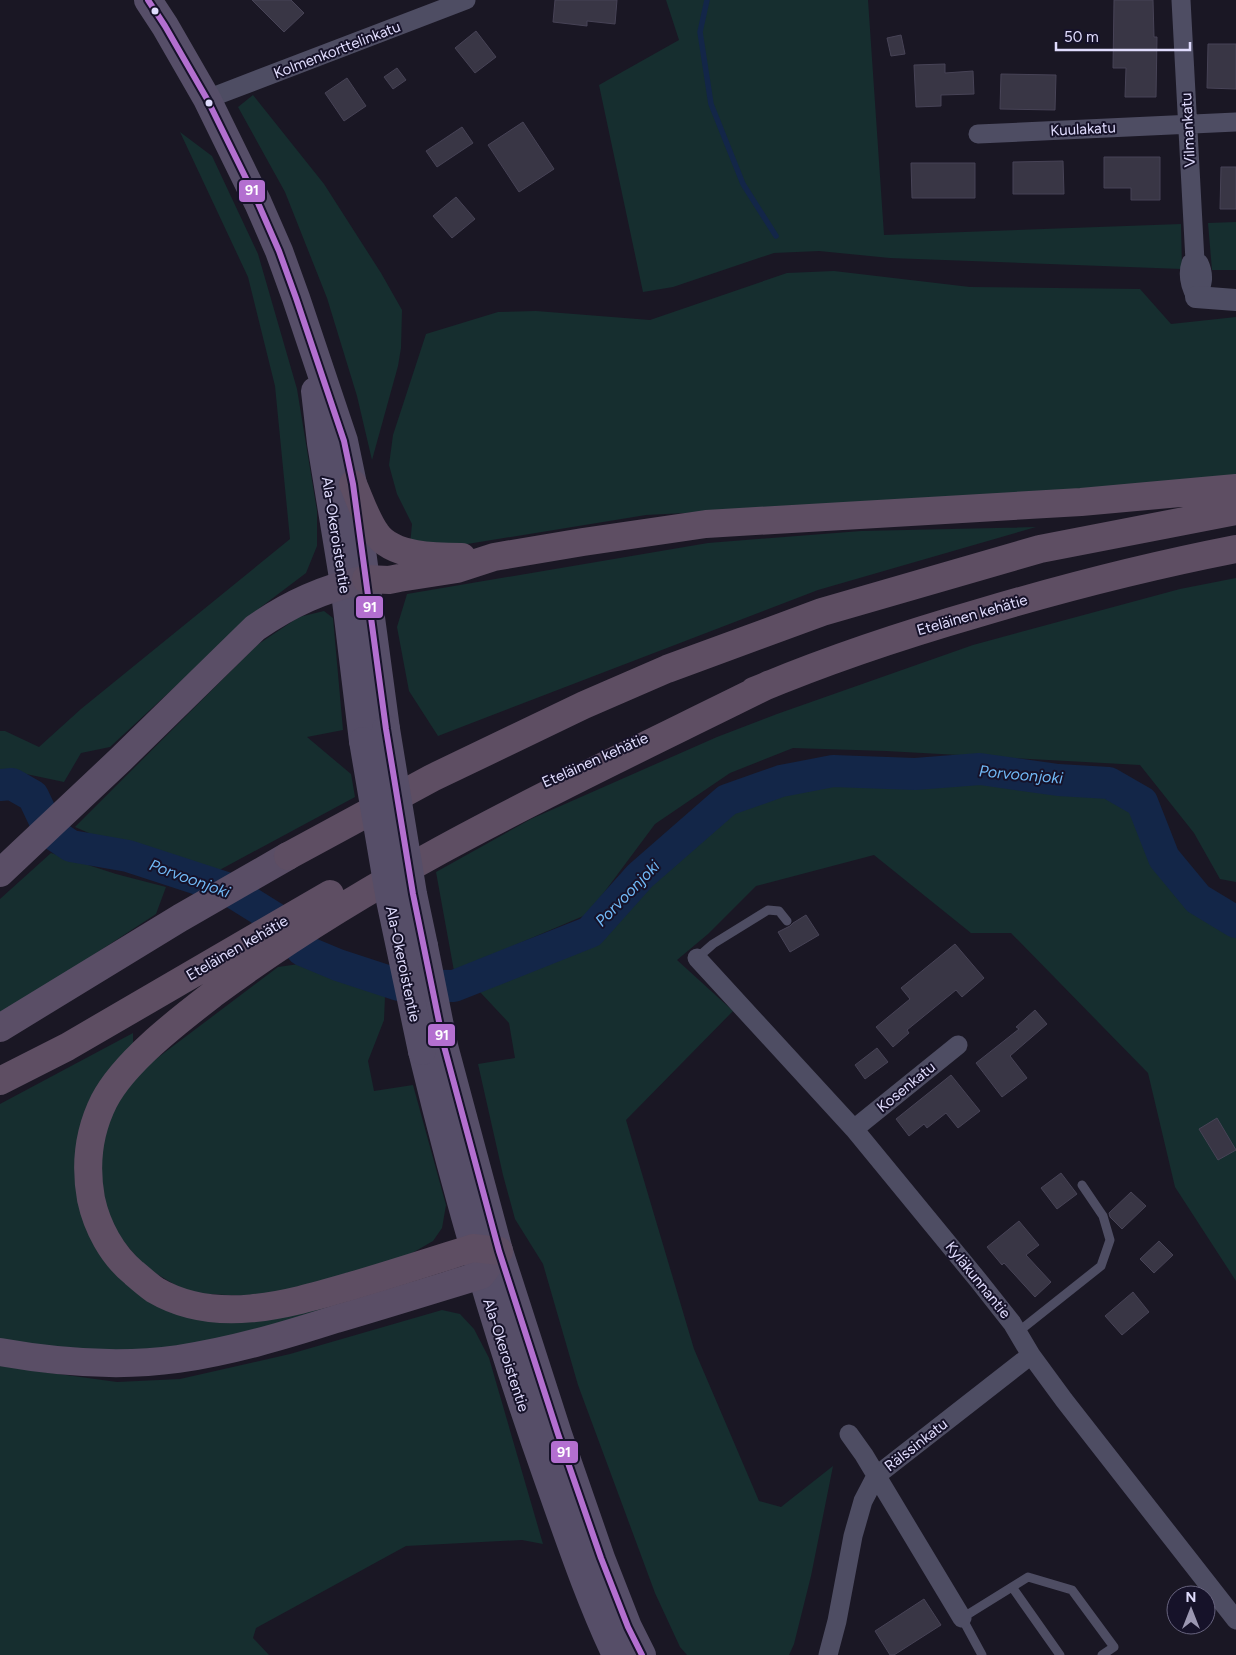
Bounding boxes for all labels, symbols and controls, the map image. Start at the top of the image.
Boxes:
unlabelled marker [150,6,160,16]
street label: Kolmenkorttelinkatu [271,17,403,83]
scale bar [1056,20,1190,52]
text: 50 m [1064,28,1099,46]
street label: Vilmankatu [1177,92,1199,168]
unlabelled marker [204,98,214,108]
street label: Kuulakatu [1050,118,1116,140]
line badge: 91 [238,179,266,203]
text: 91 [245,182,259,199]
street label: Ala-Okeroistentie [318,475,354,595]
street label: Eteläinen kehätie [915,591,1029,639]
line badge: 91 [355,595,384,619]
text: 91 [363,599,377,616]
street label: Eteläinen kehätie [539,729,651,791]
water label: Porvoonjoki [978,761,1064,788]
water label: Porvoonjoki [147,855,233,902]
water label: Porvoonjoki [591,856,664,930]
street label: Ala-Okeroistentie [382,904,424,1024]
street label: Eteläinen kehätie [183,912,291,984]
line badge: 91 [427,1023,456,1047]
text: 91 [435,1027,449,1044]
street label: Kosenkatu [873,1058,939,1116]
street label: Kyläkunnantie [942,1238,1014,1322]
street label: Ala-Okeroistentie [479,1296,533,1414]
street label: Rälssinkatu [881,1415,951,1475]
line badge: 91 [550,1440,579,1464]
text: 91 [557,1444,571,1461]
north arrow [1166,1585,1216,1635]
text: N [1186,1589,1196,1606]

